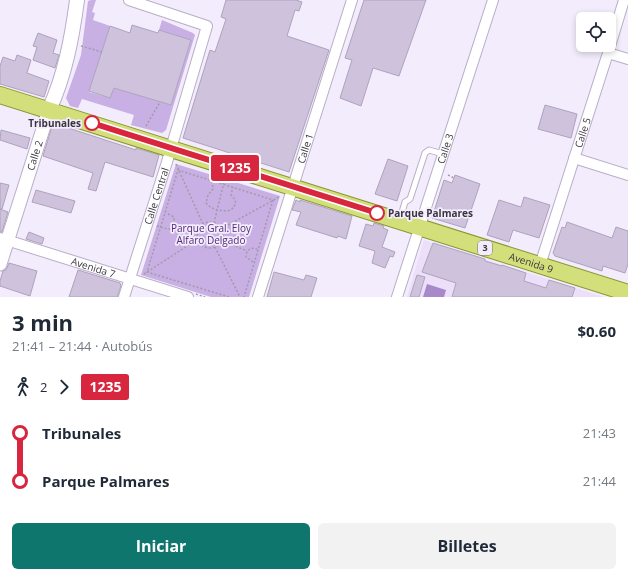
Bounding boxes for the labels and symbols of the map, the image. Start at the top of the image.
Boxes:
marker: Tribunales [84,115,100,131]
place label: Tribunales [28,116,81,130]
street label: Calle 5 [571,116,594,149]
street label: Calle 1 [294,131,316,165]
street label: Calle 3 [434,131,456,165]
street label: Calle 2 [23,138,46,172]
line badge: 1235 [207,155,263,181]
street label: Calle Central [141,166,172,226]
marker: Parque Palmares [369,205,385,221]
place label: Parque Palmares [388,206,473,220]
park label: Parque Gral. Eloy Alfaro Delgado [171,221,252,247]
road number: 3 [478,241,492,255]
street label: Avenida 9 [507,249,555,276]
street label: Avenida 7 [70,254,118,281]

